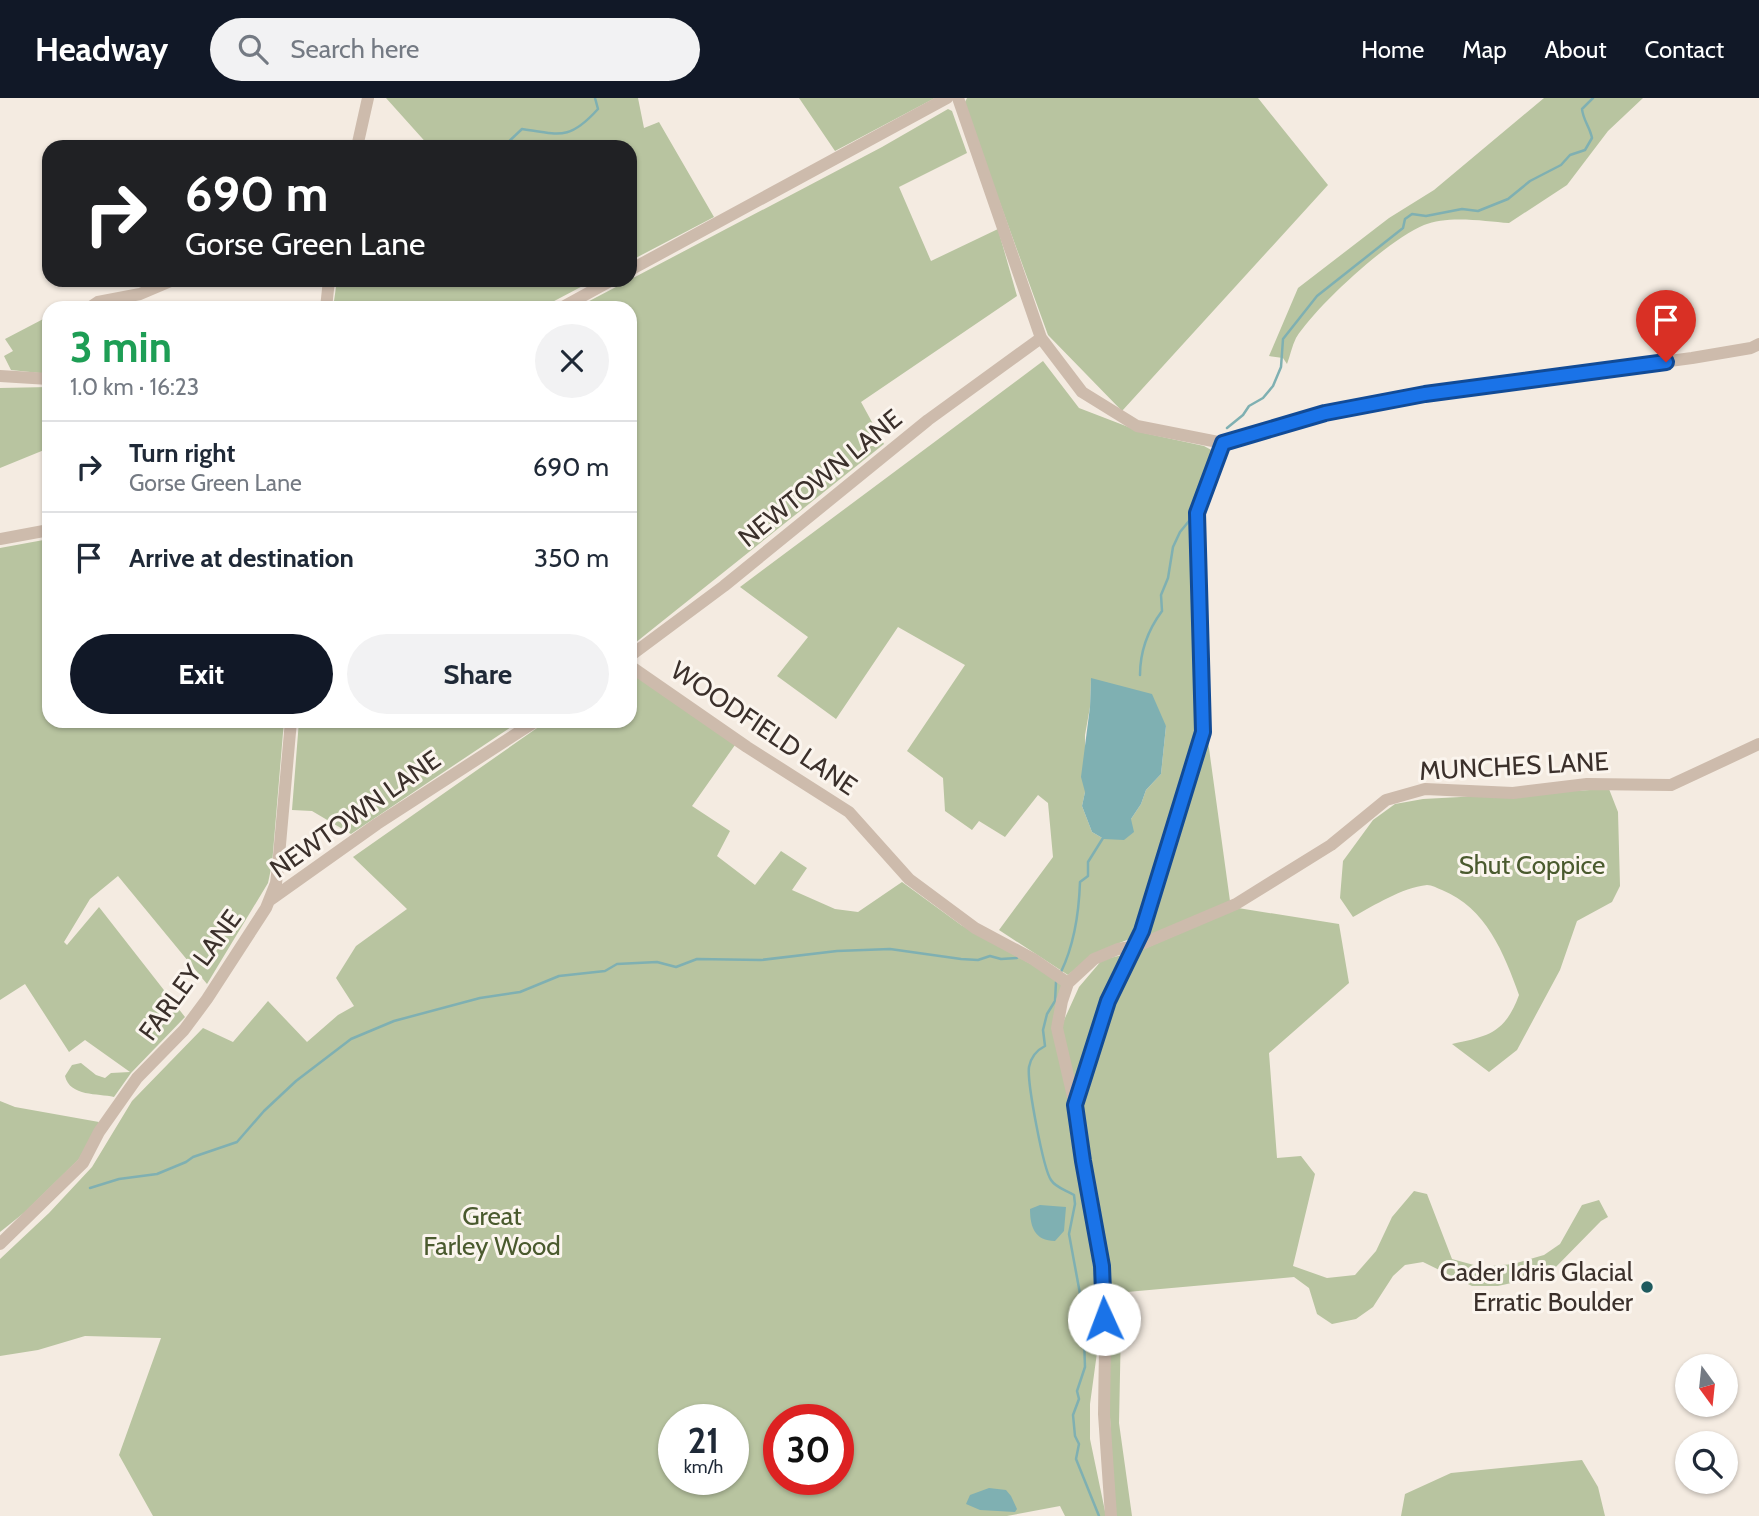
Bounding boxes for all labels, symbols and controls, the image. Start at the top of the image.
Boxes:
search box [210,18,700,81]
text: Headway [35,29,168,69]
icon: search [234,30,272,68]
text: Search here [290,33,419,65]
text: Home [1361,35,1424,64]
text: Map [1462,35,1507,64]
text: About [1545,35,1607,64]
text: Contact [1645,35,1724,64]
text: 690 m [185,164,328,223]
icon: right [70,168,161,259]
text: Gorse Green Lane [185,224,425,263]
pin [1636,290,1696,362]
icon: arrive [1647,301,1685,339]
text: 3 min [70,321,172,373]
button: close [535,324,609,398]
text: 1.0 km · 16:23 [70,373,199,401]
street label: NEWTOWN LANE [732,402,908,554]
text: Turn right [129,437,235,469]
icon: right [70,448,108,486]
text: 690 m [533,451,609,483]
text: Gorse Green Lane [129,469,302,497]
icon: arrive [70,539,108,577]
text: Arrive at destination [129,542,354,574]
text: 350 m [534,542,609,574]
button: Exit [70,634,333,714]
button: Share [347,634,609,714]
street label: WOODFIELD LANE [665,654,863,802]
street label: NEWTOWN LANE [264,743,446,885]
street label: MUNCHES LANE [1418,745,1610,787]
park label: Shut Coppice [1459,849,1605,881]
street label: FARLEY LANE [132,903,248,1047]
park label: Great Farley Wood [423,1200,561,1262]
place label: Cader Idris Glacial Erratic Boulder [1440,1256,1634,1318]
marker: Cader Idris Glacial Erratic Boulder [1639,1279,1655,1295]
position arrow [1067,1282,1141,1356]
north arrow [1675,1354,1738,1418]
map controls [1675,1354,1738,1494]
speed limit sign: 30 [763,1404,854,1495]
text: 21 [688,1419,719,1462]
button: search [1675,1431,1738,1494]
text: km/h [684,1456,723,1478]

